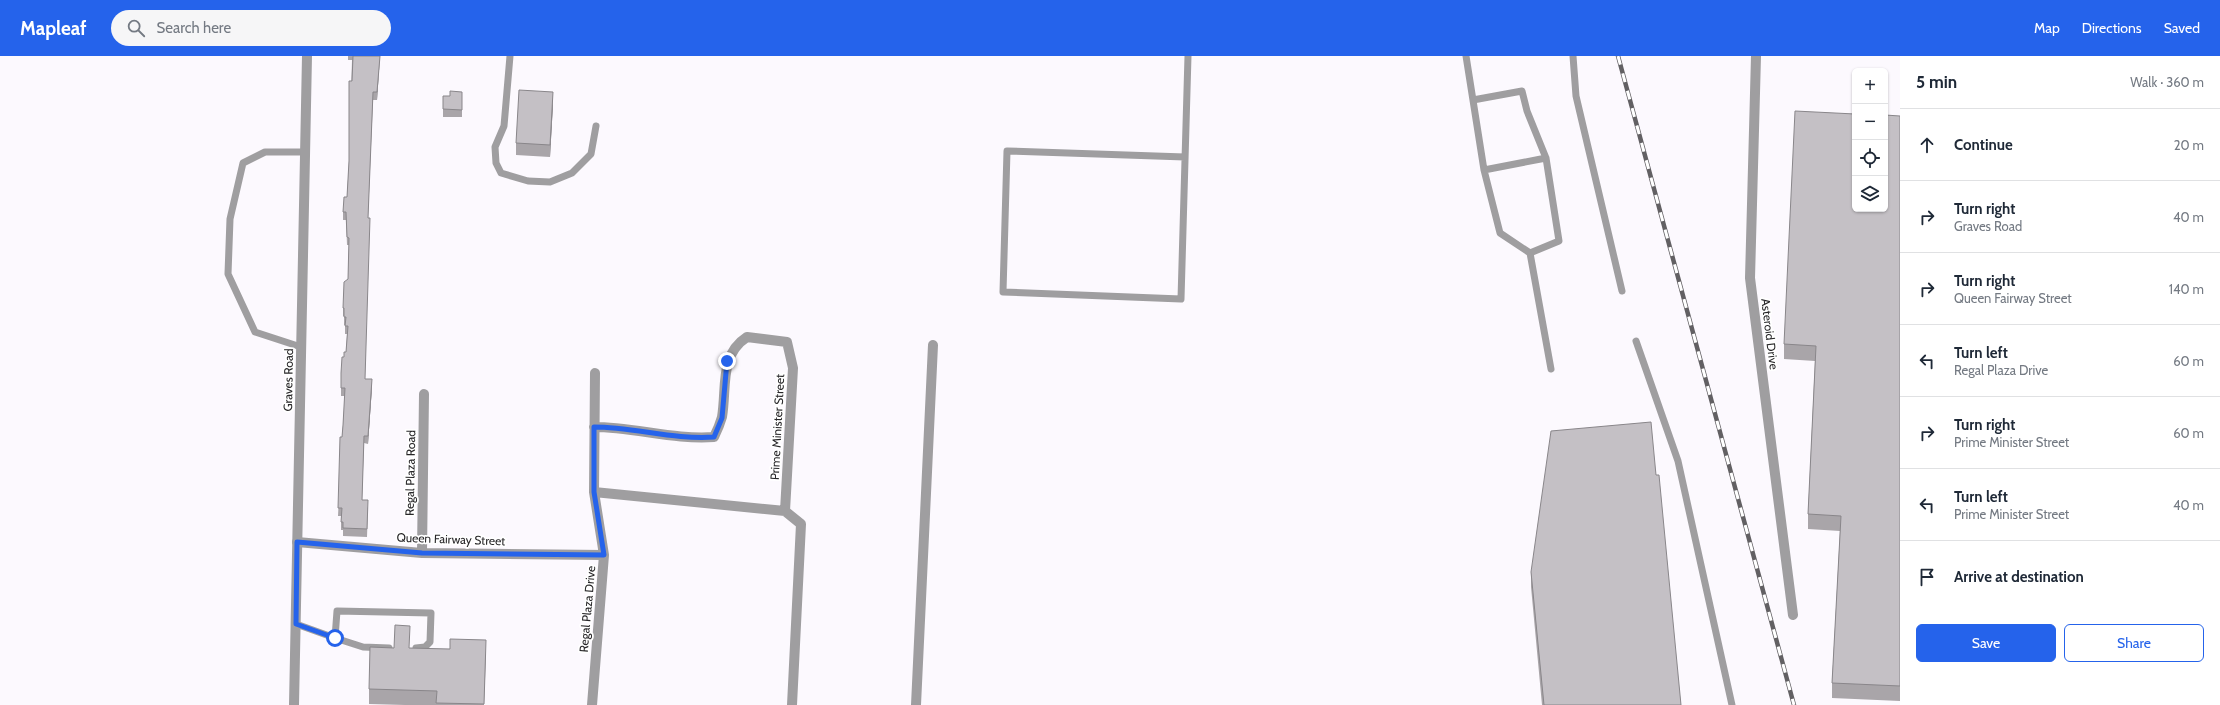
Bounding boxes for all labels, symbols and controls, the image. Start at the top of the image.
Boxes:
search box [111,10,391,46]
text: Mapleaf [20,17,87,40]
icon: search [125,17,147,39]
text: Search here [157,19,231,37]
text: Map [2034,19,2060,37]
text: Directions [2082,19,2142,37]
text: Saved [2164,19,2200,37]
map controls [1852,68,1888,212]
button: + [1852,68,1888,104]
text: 5 min [1916,72,1957,92]
text: Walk · 360 m [2130,74,2204,90]
button: − [1852,104,1888,140]
icon: ahead [1916,134,1938,156]
text: Continue [1954,136,2013,154]
text: 20 m [2174,137,2204,153]
button: locate [1852,140,1888,176]
button: layers [1852,176,1888,212]
text: Turn right [1954,200,2015,218]
icon: right [1916,206,1938,228]
text: 40 m [2173,209,2204,225]
text: Graves Road [1954,218,2022,234]
text: Turn right [1954,272,2015,290]
icon: right [1916,278,1938,300]
text: 140 m [2169,281,2204,297]
text: Queen Fairway Street [1954,290,2072,306]
street label: Asteroid Drive [1758,298,1782,370]
text: Turn left [1954,344,2008,362]
street label: Graves Road [280,348,296,412]
icon: left [1916,350,1938,372]
route end [718,352,736,370]
text: 60 m [2173,353,2204,369]
text: Regal Plaza Drive [1954,362,2048,378]
street label: Prime Minister Street [767,374,787,480]
text: Turn right [1954,416,2015,434]
icon: right [1916,422,1938,444]
text: 60 m [2173,425,2204,441]
street label: Regal Plaza Road [402,430,418,516]
text: Prime Minister Street [1954,434,2069,450]
text: Turn left [1954,488,2008,506]
icon: left [1916,494,1938,516]
text: 40 m [2173,497,2204,513]
text: Prime Minister Street [1954,506,2069,522]
street label: Queen Fairway Street [396,530,506,548]
street label: Regal Plaza Drive [576,565,598,653]
icon: arrive [1916,566,1938,588]
text: Arrive at destination [1954,568,2084,586]
button: Save [1916,624,2056,662]
button: Share [2064,624,2204,662]
route start [326,629,344,647]

